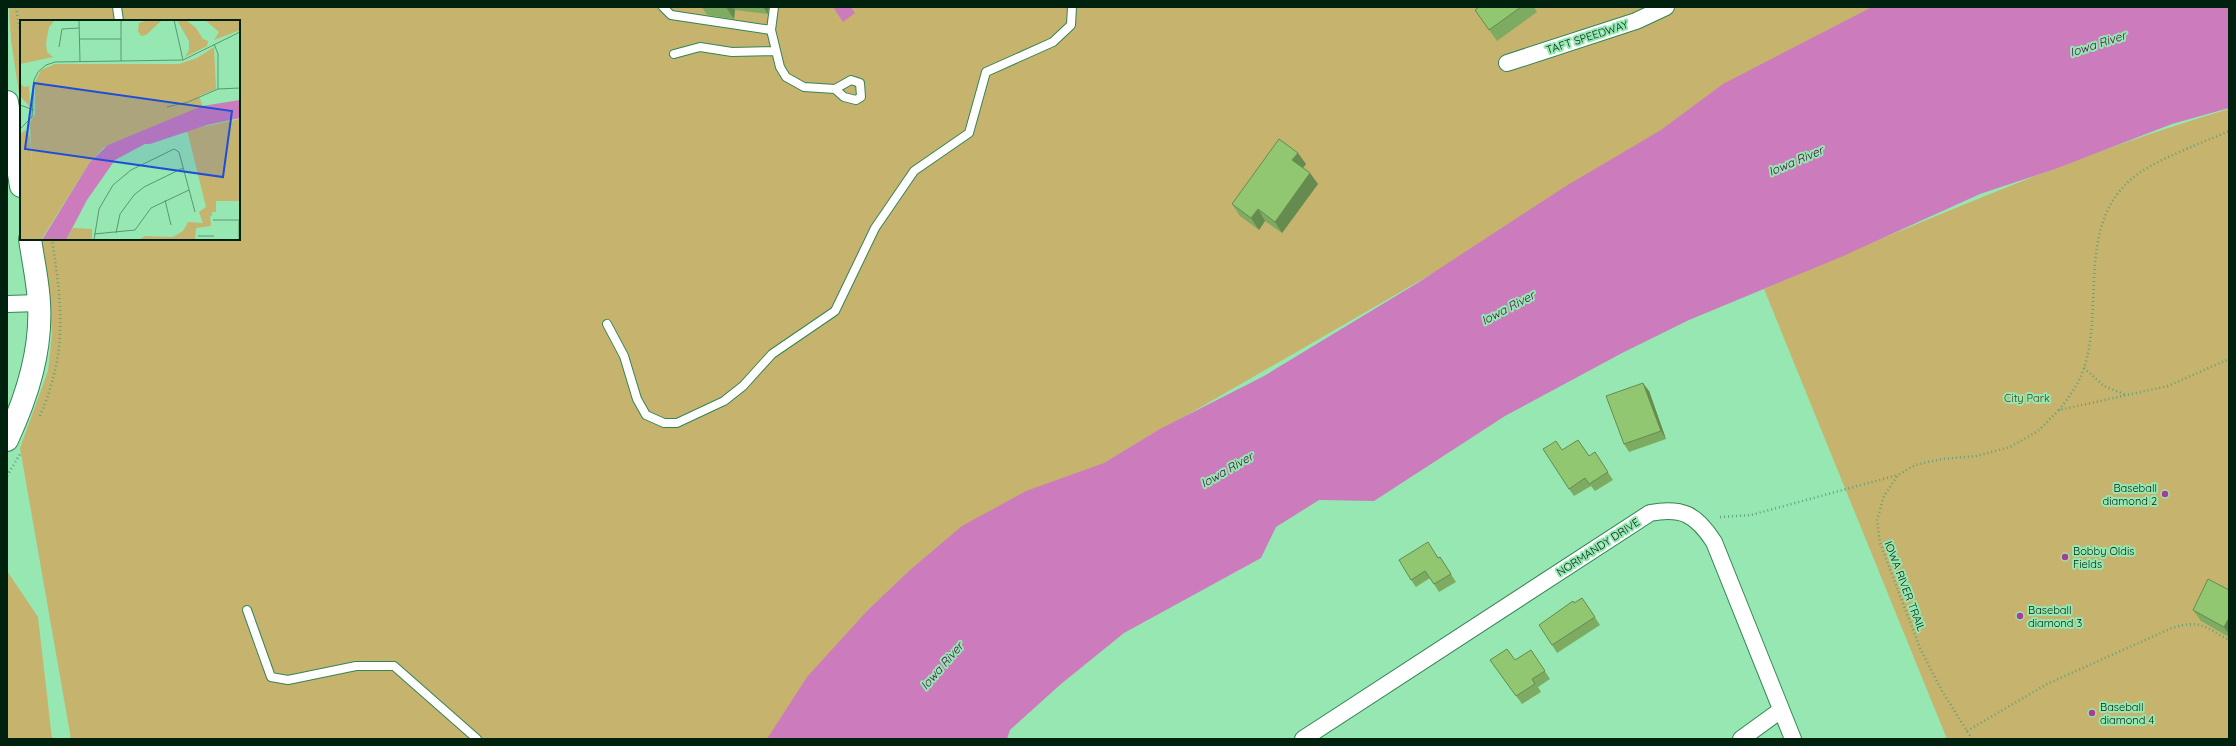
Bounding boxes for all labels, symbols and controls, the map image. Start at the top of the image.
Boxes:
street label: TAFT SPEEDWAY [1544,17,1630,57]
inset map [20,20,240,240]
water label: Iowa River [2068,27,2129,60]
water label: Iowa River [1766,142,1827,179]
water label: Iowa River [1479,287,1538,328]
park label: City Park [2004,391,2050,405]
water label: Iowa River [1198,448,1257,491]
place label: Baseball diamond 2 [2103,481,2157,508]
marker: Baseball diamond 2 [2160,489,2170,499]
street label: NORMANDY DRIVE [1554,515,1642,579]
street label: IOWA RIVER TRAIL [1881,539,1929,633]
place label: Bobby Oldis Fields [2073,544,2134,571]
marker: Bobby Oldis Fields [2060,552,2070,562]
place label: Baseball diamond 3 [2028,603,2082,630]
marker: Baseball diamond 3 [2015,611,2025,621]
water label: Iowa River [917,638,967,693]
place label: Baseball diamond 4 [2100,700,2154,727]
marker: Baseball diamond 4 [2087,708,2097,718]

